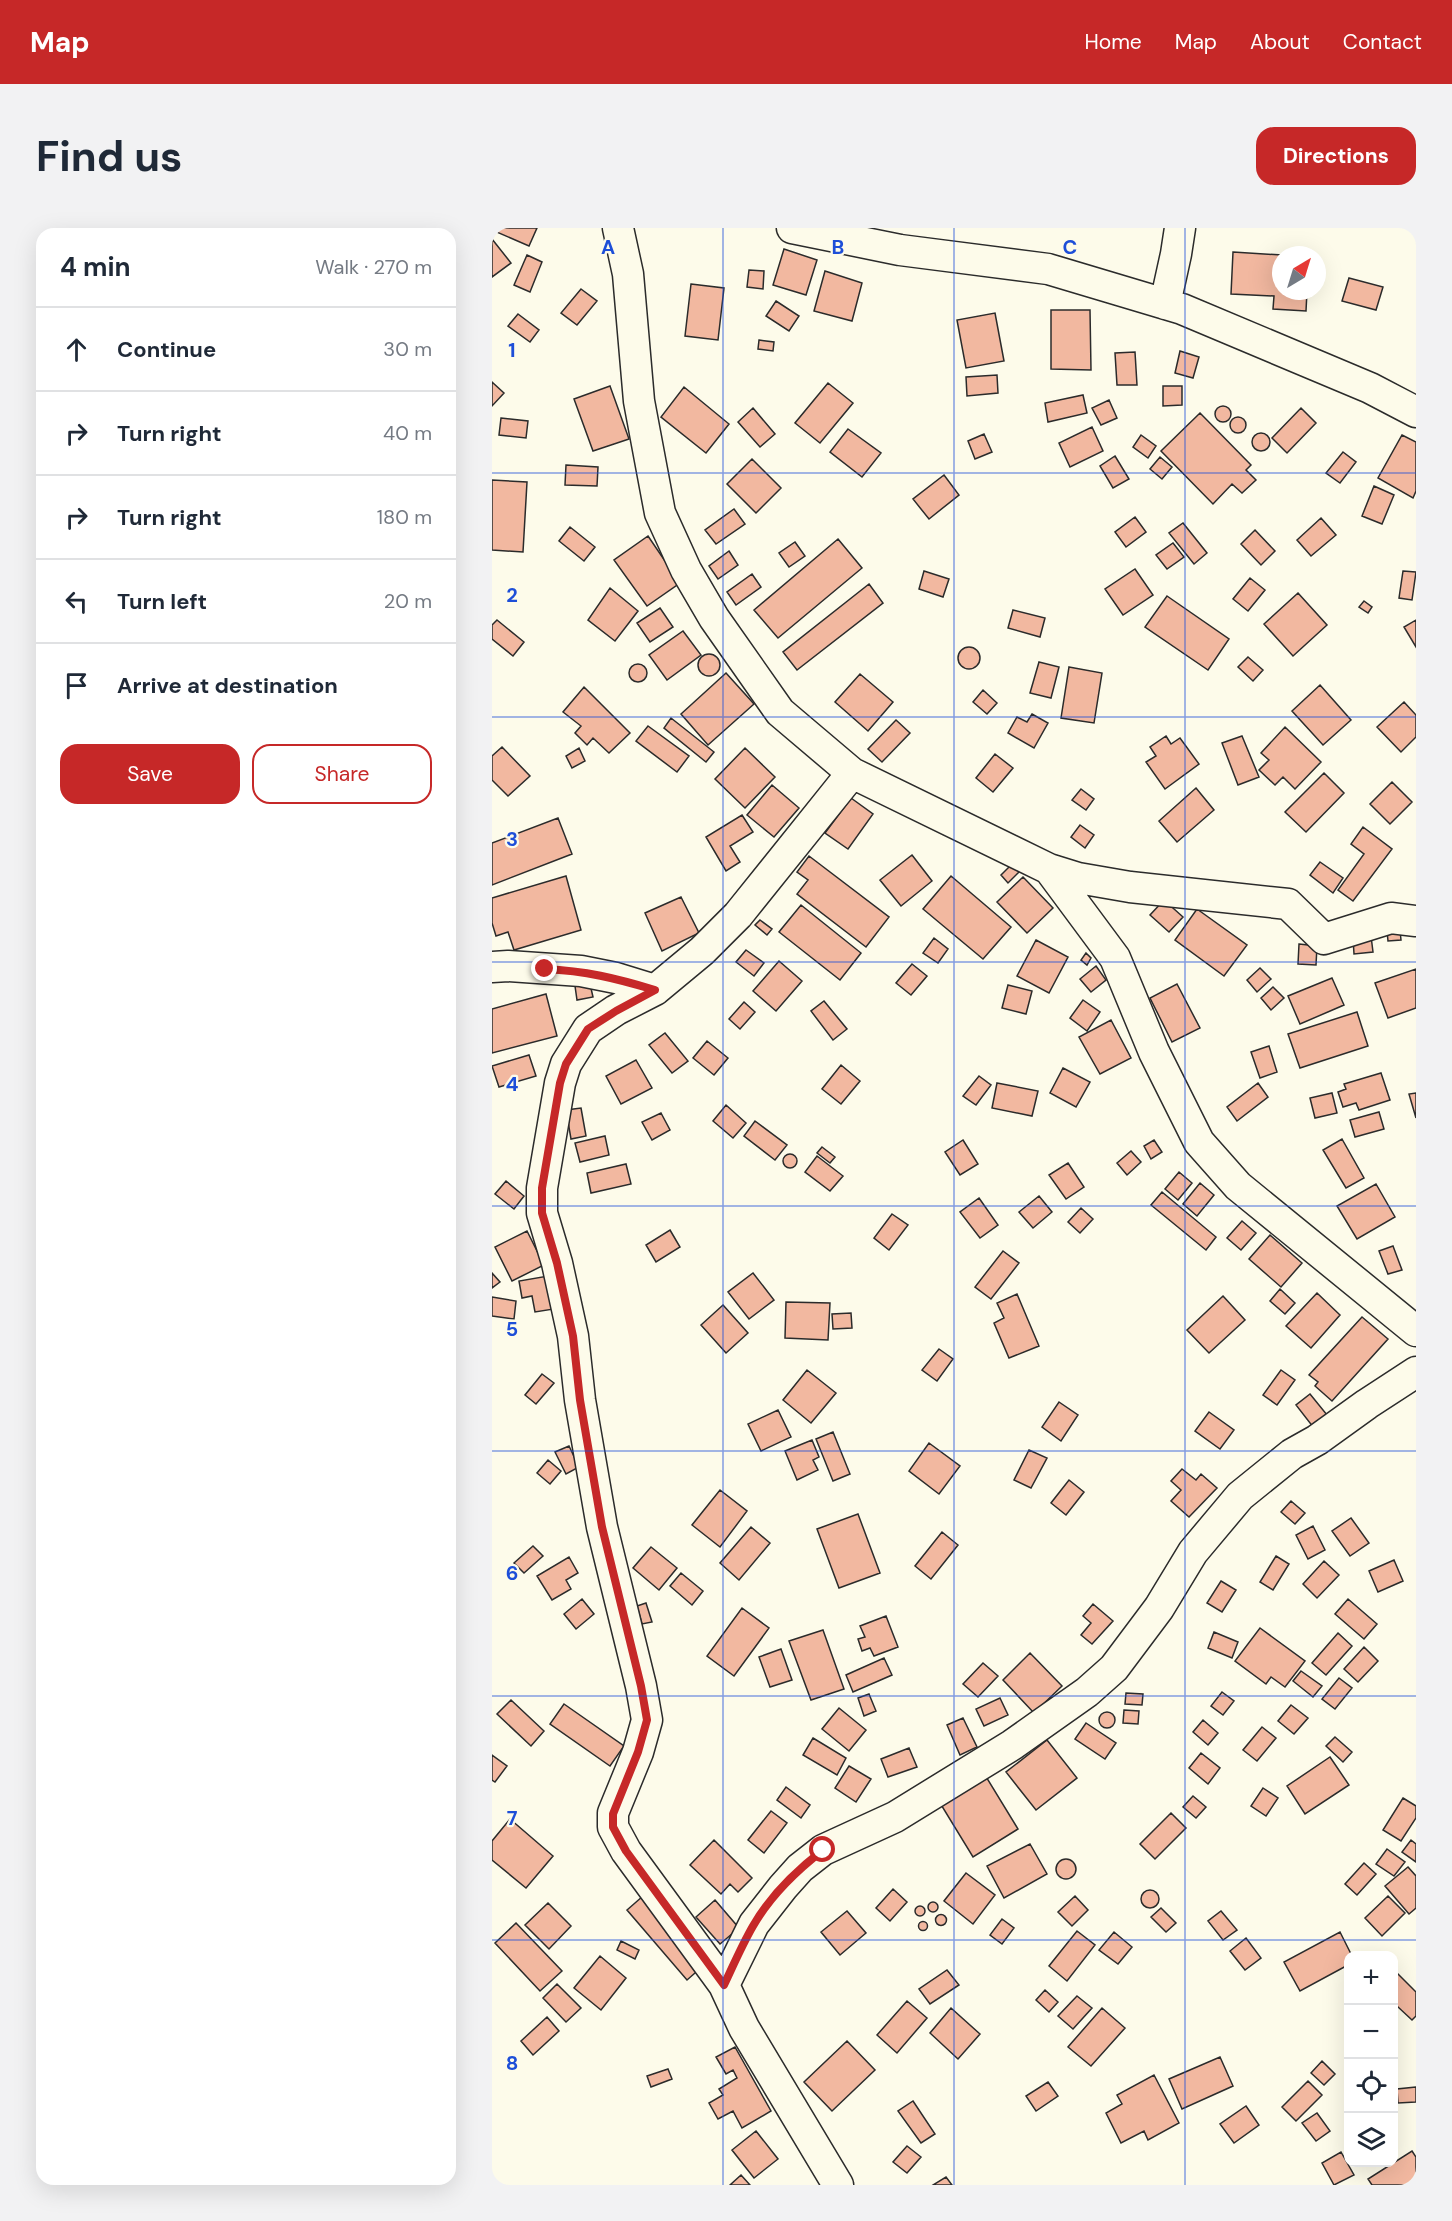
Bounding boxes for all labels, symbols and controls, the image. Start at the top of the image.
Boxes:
text: Map [30,24,90,61]
text: Home [1084,28,1142,56]
text: Map [1175,28,1217,56]
text: About [1250,28,1310,56]
text: Contact [1343,28,1422,56]
button: Directions [1256,127,1416,185]
text: Find us [36,129,182,184]
text: A [601,234,615,260]
text: B [832,234,844,260]
text: C [1063,234,1077,260]
north arrow [1272,246,1326,300]
text: 4 min [60,250,131,284]
text: Walk · 270 m [315,254,432,280]
icon: ahead [60,333,93,366]
text: Continue [117,335,216,364]
text: 30 m [383,336,432,362]
text: 1 [508,337,516,363]
icon: right [60,417,93,450]
text: Turn right [117,419,222,448]
text: 40 m [383,420,432,446]
icon: right [60,501,93,534]
text: Turn right [117,503,222,532]
text: 180 m [377,504,432,530]
text: 2 [506,582,518,608]
icon: left [60,585,93,618]
text: Turn left [117,587,207,616]
text: 20 m [384,588,432,614]
icon: arrive [60,669,93,702]
text: Arrive at destination [117,671,338,700]
button: Save [60,744,240,804]
button: Share [252,744,432,804]
text: 3 [506,826,518,852]
route end [531,955,557,981]
text: 4 [506,1071,519,1097]
text: 5 [506,1316,518,1342]
text: 6 [506,1560,518,1586]
text: 7 [507,1805,518,1831]
route start [809,1836,835,1862]
map controls [1344,1951,1398,2167]
button: + [1344,1951,1398,2005]
button: − [1344,2005,1398,2059]
text: 8 [506,2050,518,2076]
button: locate [1344,2059,1398,2113]
button: layers [1344,2113,1398,2167]

